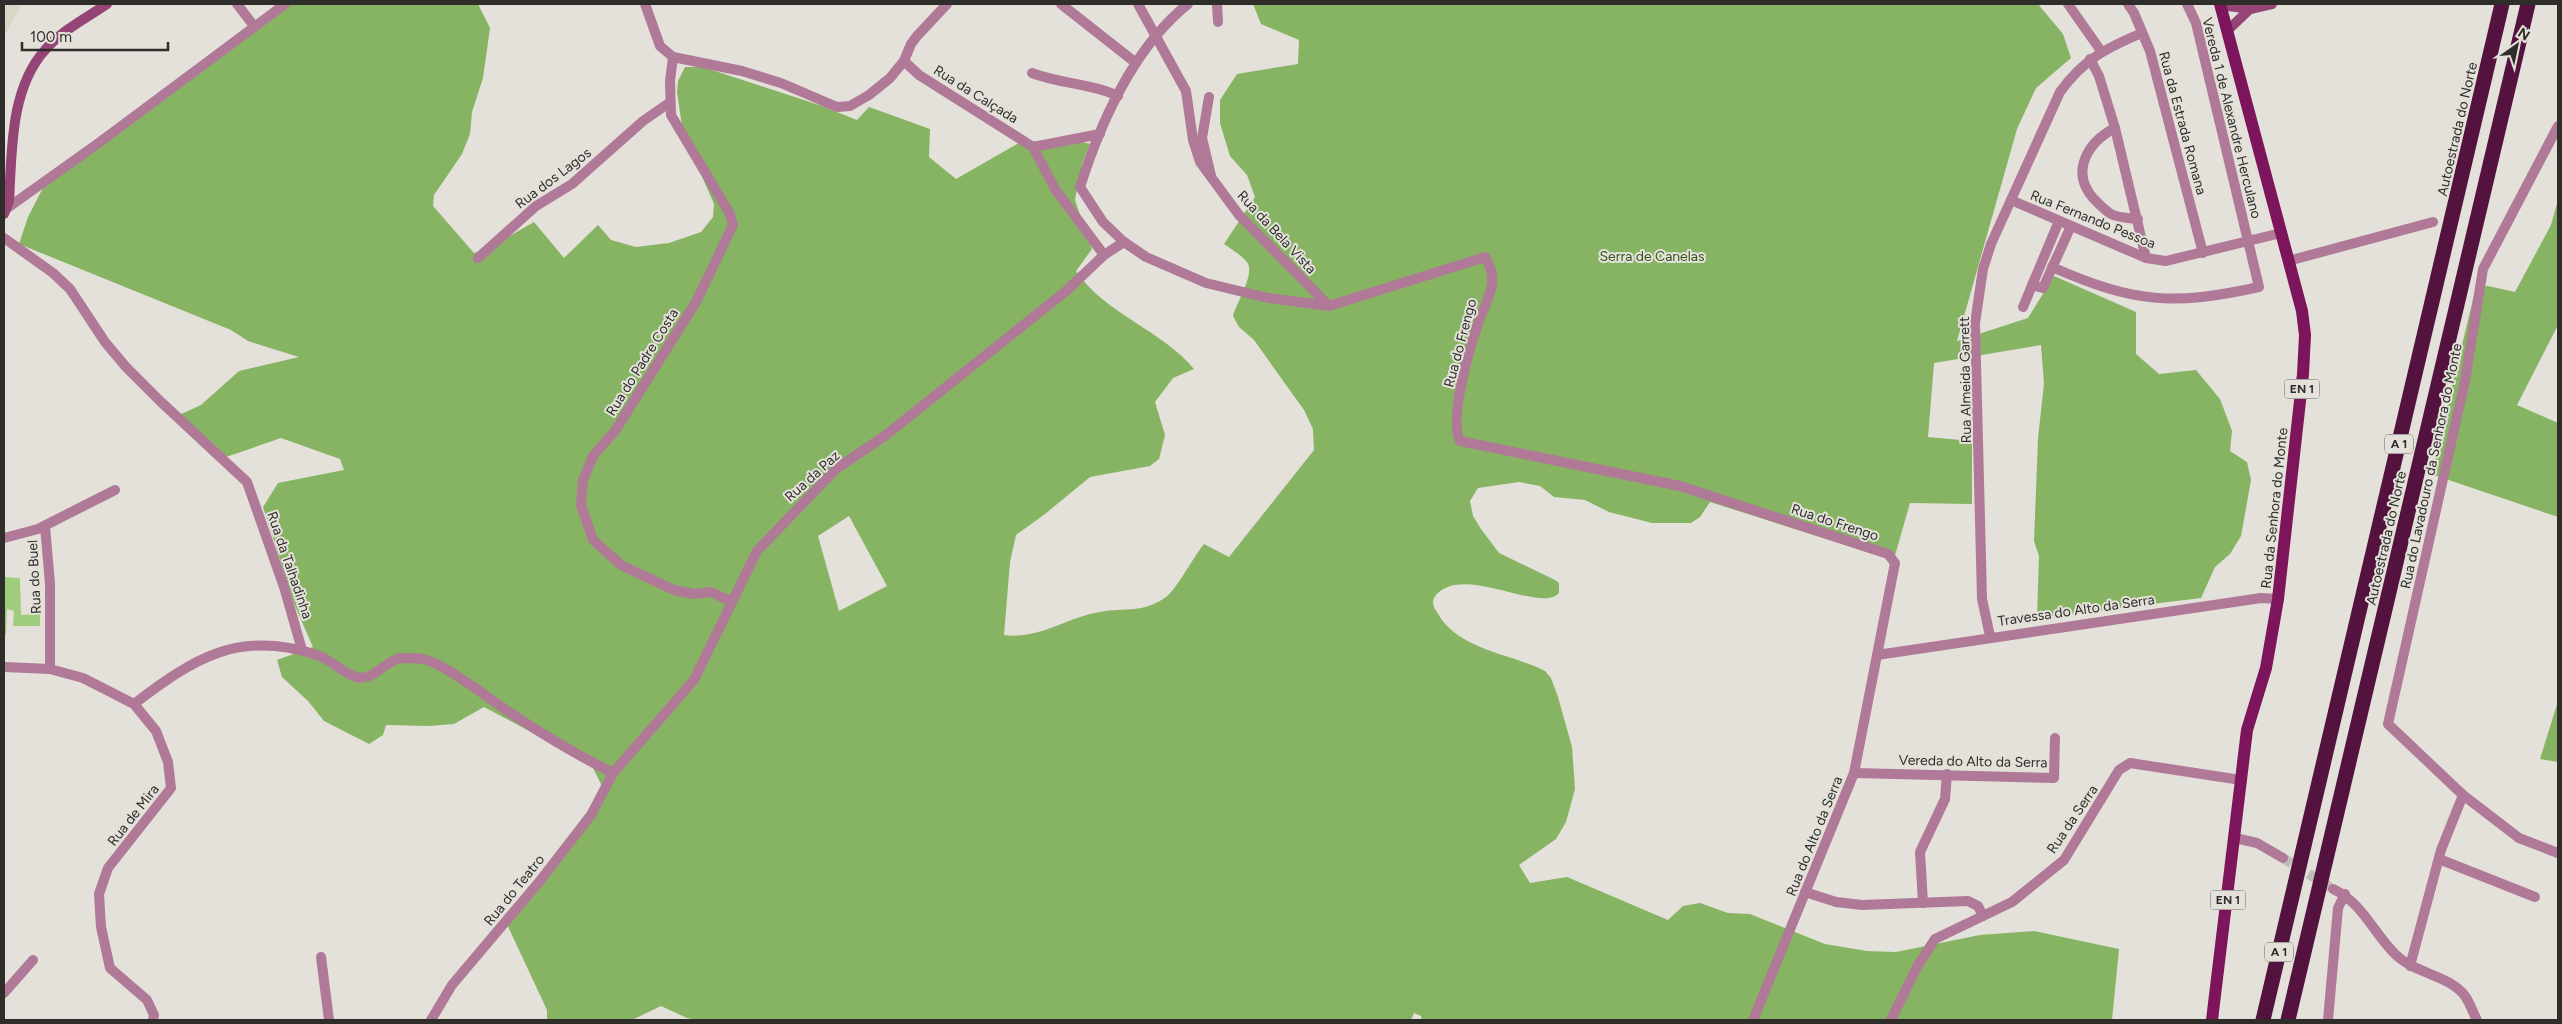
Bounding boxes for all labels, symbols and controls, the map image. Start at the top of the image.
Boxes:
street label: Vereda 1 de Alexandre Herculano [2198,16,2265,220]
scale bar [22,20,169,52]
north arrow [2492,20,2542,70]
text: N [2515,24,2533,45]
text: 100 m [30,28,72,46]
street label: Rua da Estrada Romana [2155,50,2210,197]
street label: Autoestrada do Norte [2434,60,2481,198]
street label: Rua da Calçada [930,62,1021,127]
street label: Rua dos Lagos [512,144,595,212]
street label: Rua da Bela Vista [1234,187,1320,278]
street label: Rua Fernando Pessoa [2028,187,2158,252]
park label: Serra de Canelas [1599,248,1705,265]
street label: Rua do Frengo [1441,297,1480,389]
street label: Rua do Padre Costa [603,305,682,419]
street label: Rua Almeida Garrett [1956,316,1975,444]
street label: Rua do Lavadouro da Senhora do Monte [2397,341,2466,590]
road number: EN 1 [2284,379,2320,398]
street label: Rua da Senhora do Monte [2258,426,2291,589]
road number: A 1 [2385,434,2413,454]
street label: Rua da Paz [781,447,843,505]
street label: Autoestrada do Norte [2363,469,2410,607]
street label: Rua do Frengo [1789,500,1881,545]
street label: Rua da Talhadinha [263,509,316,621]
street label: Rua do Buel [24,540,45,614]
street label: Travessa do Alto da Serra [1997,591,2156,630]
street label: Vereda do Alto da Serra [1898,752,2048,771]
street label: Rua do Alto da Serra [1783,774,1846,899]
street label: Rua de Mira [104,781,163,849]
street label: Rua da Serra [2043,782,2102,857]
street label: Rua do Teatro [480,851,548,929]
road number: EN 1 [2210,890,2246,910]
road number: A 1 [2265,942,2293,962]

